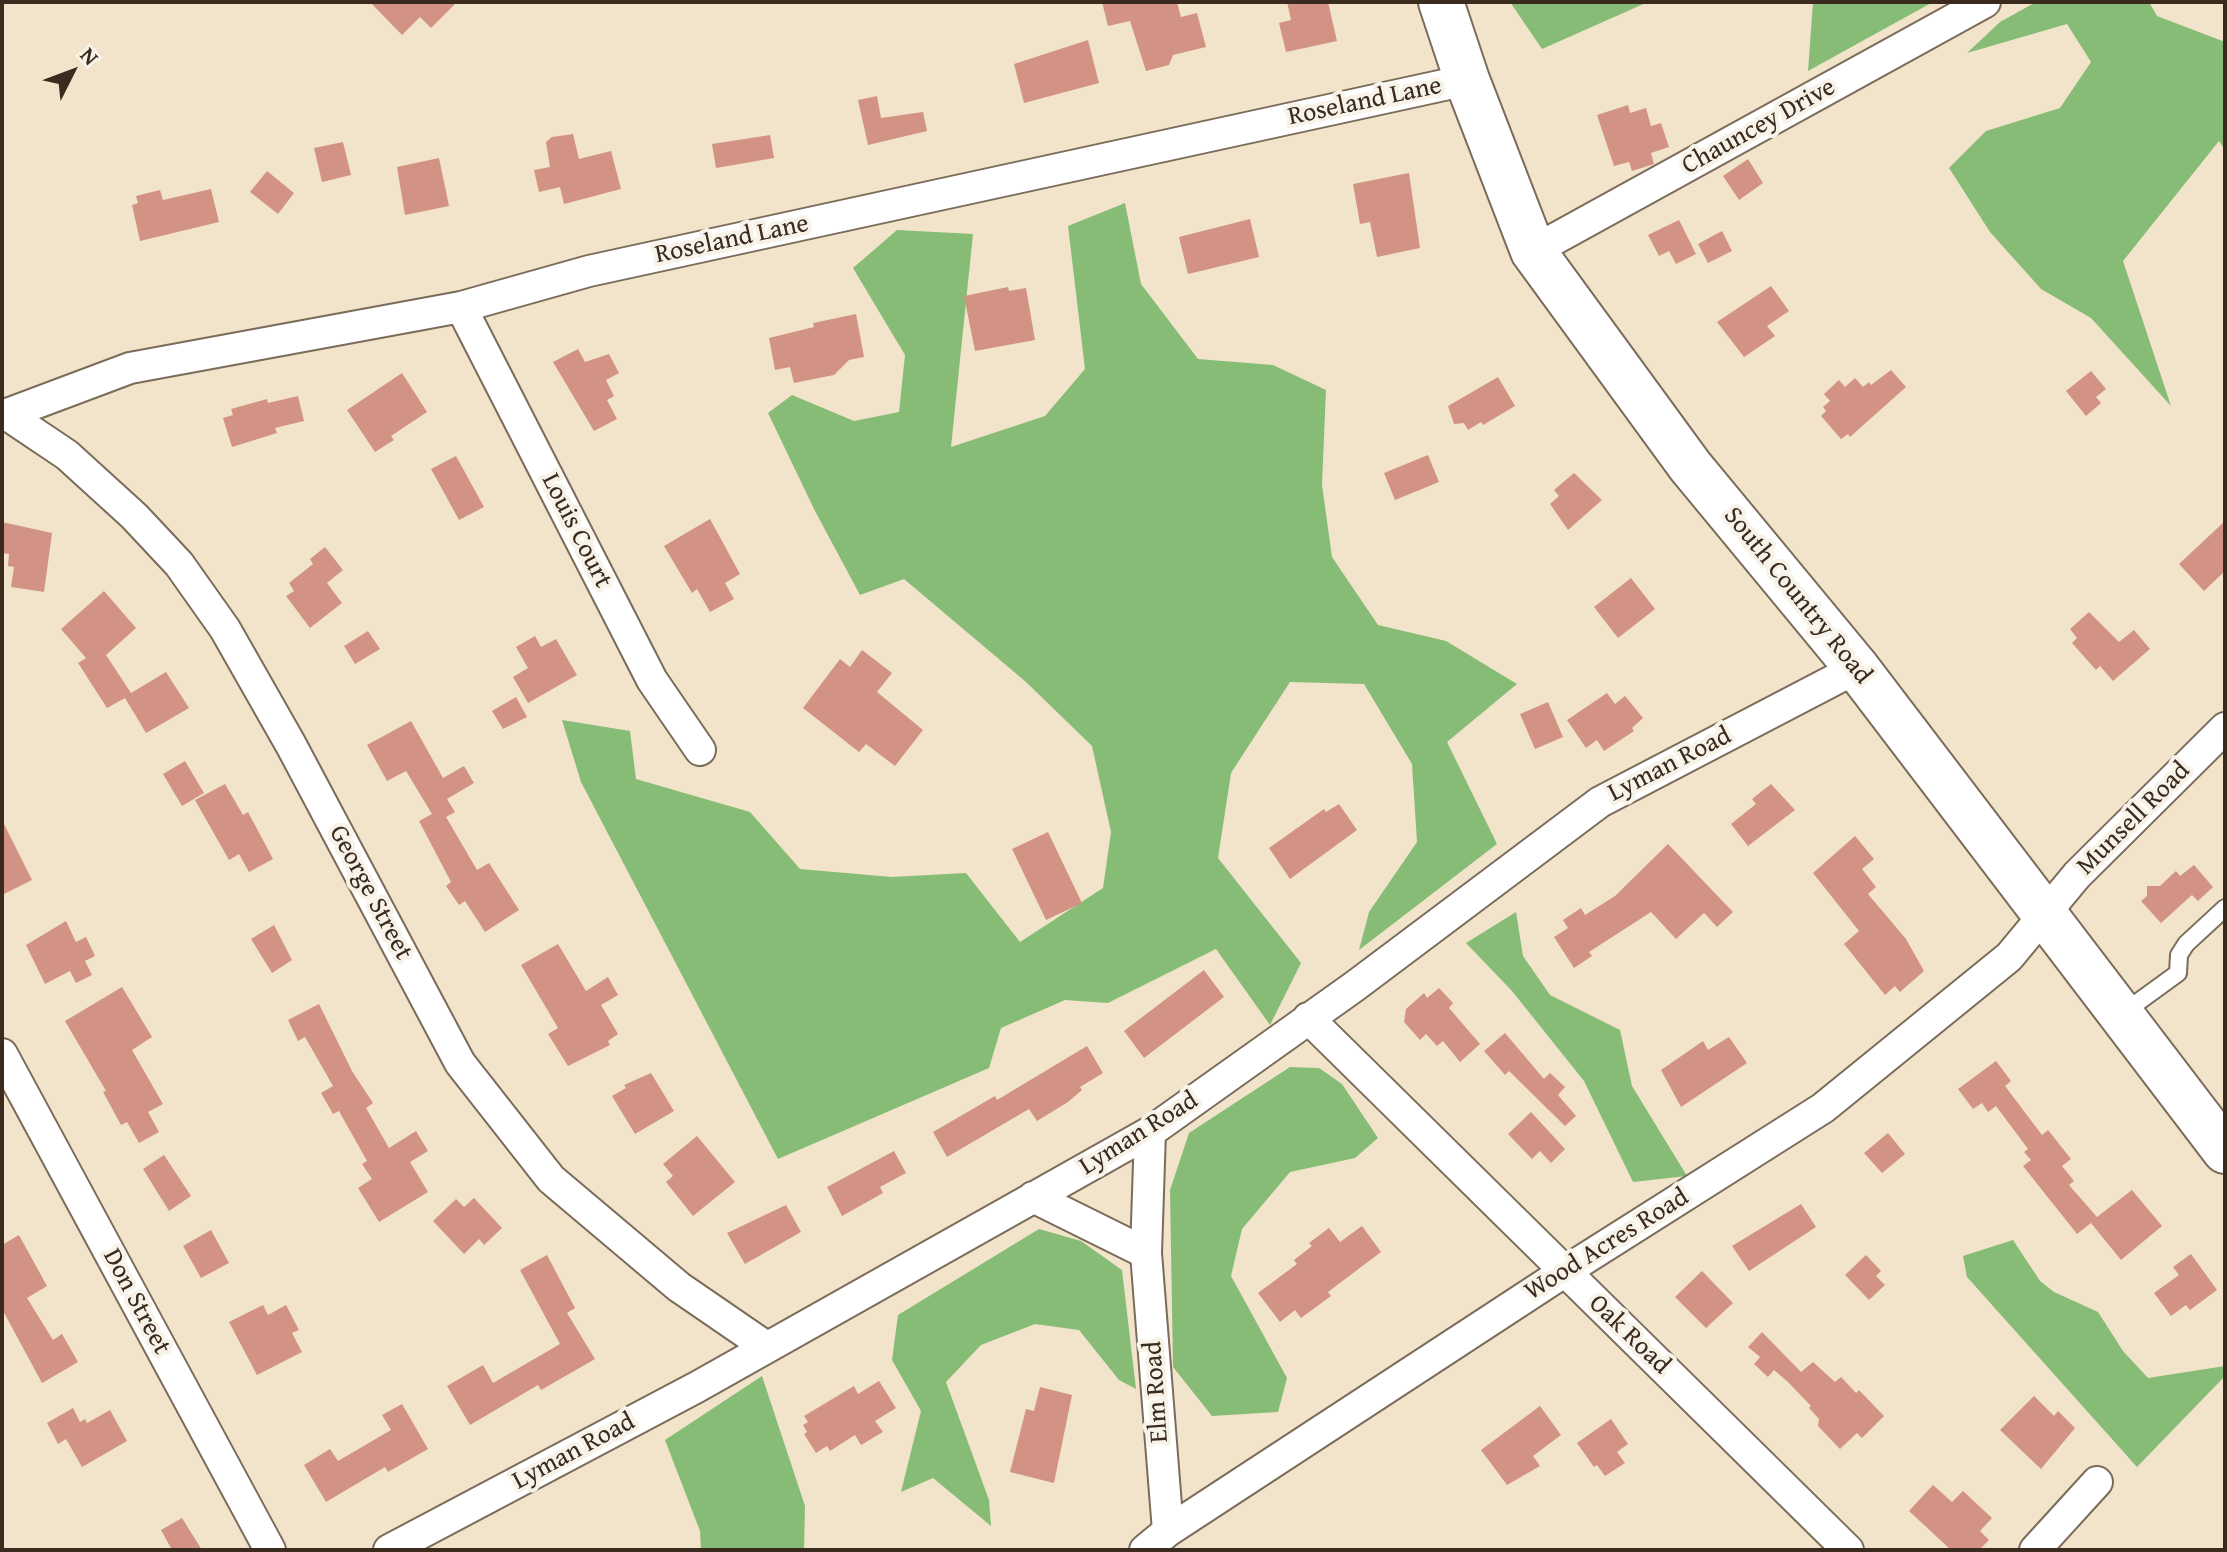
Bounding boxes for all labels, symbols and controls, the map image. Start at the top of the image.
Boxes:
north arrow [32,32,112,112]
text: N [73,40,107,72]
street label: Roseland Lane [1285,70,1445,134]
street label: Chauncey Drive [1677,72,1841,182]
street label: Roseland Lane [652,208,812,272]
street label: Louis Court [534,468,618,594]
street label: South Country Road [1716,501,1878,691]
street label: Lyman Road [1603,721,1737,809]
street label: Munsell Road [2071,756,2197,882]
street label: George Street [321,820,419,966]
street label: Lyman Road [1074,1085,1204,1183]
street label: Wood Acres Road [1519,1182,1695,1308]
street label: Don Street [95,1244,177,1360]
street label: Oak Road [1582,1289,1676,1381]
street label: Elm Road [1138,1340,1176,1444]
street label: Lyman Road [508,1407,640,1497]

